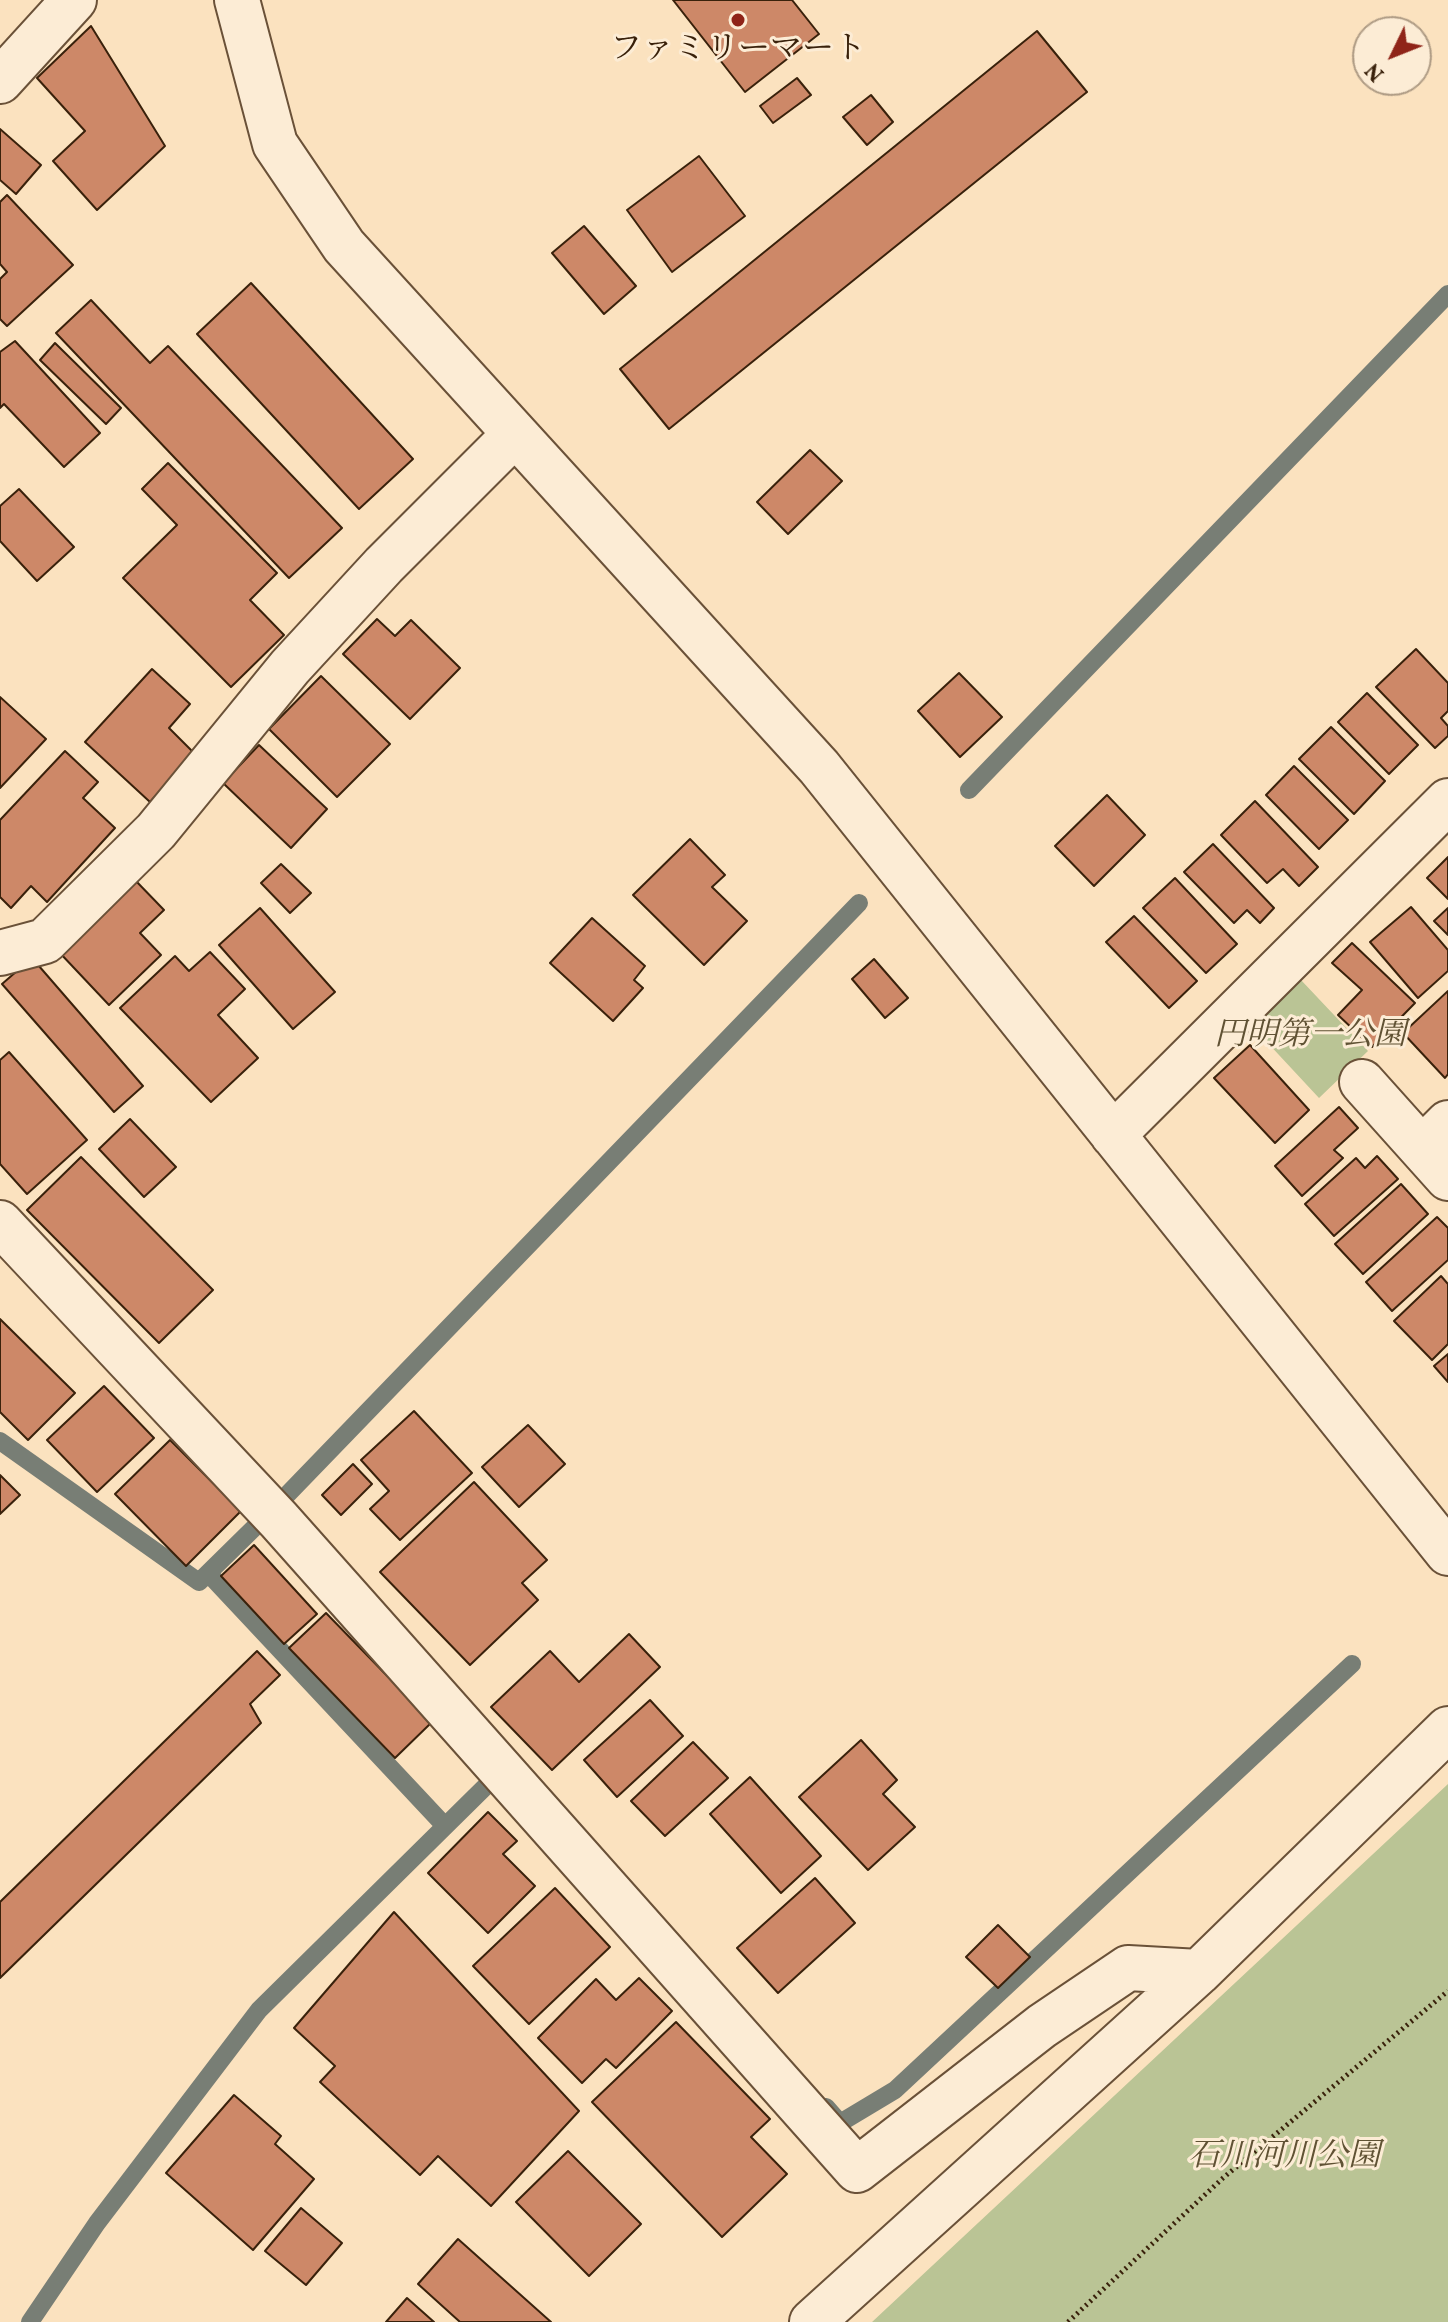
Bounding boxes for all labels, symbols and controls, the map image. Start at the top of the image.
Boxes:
marker: ファミリーマート [729,11,747,29]
north arrow [1352,16,1432,96]
place label: ファミリーマート [610,33,866,71]
text: N [1359,55,1392,88]
park label: 円明第一公園 [1214,1019,1406,1057]
park label: 石川河川公園 [1188,2140,1380,2178]

